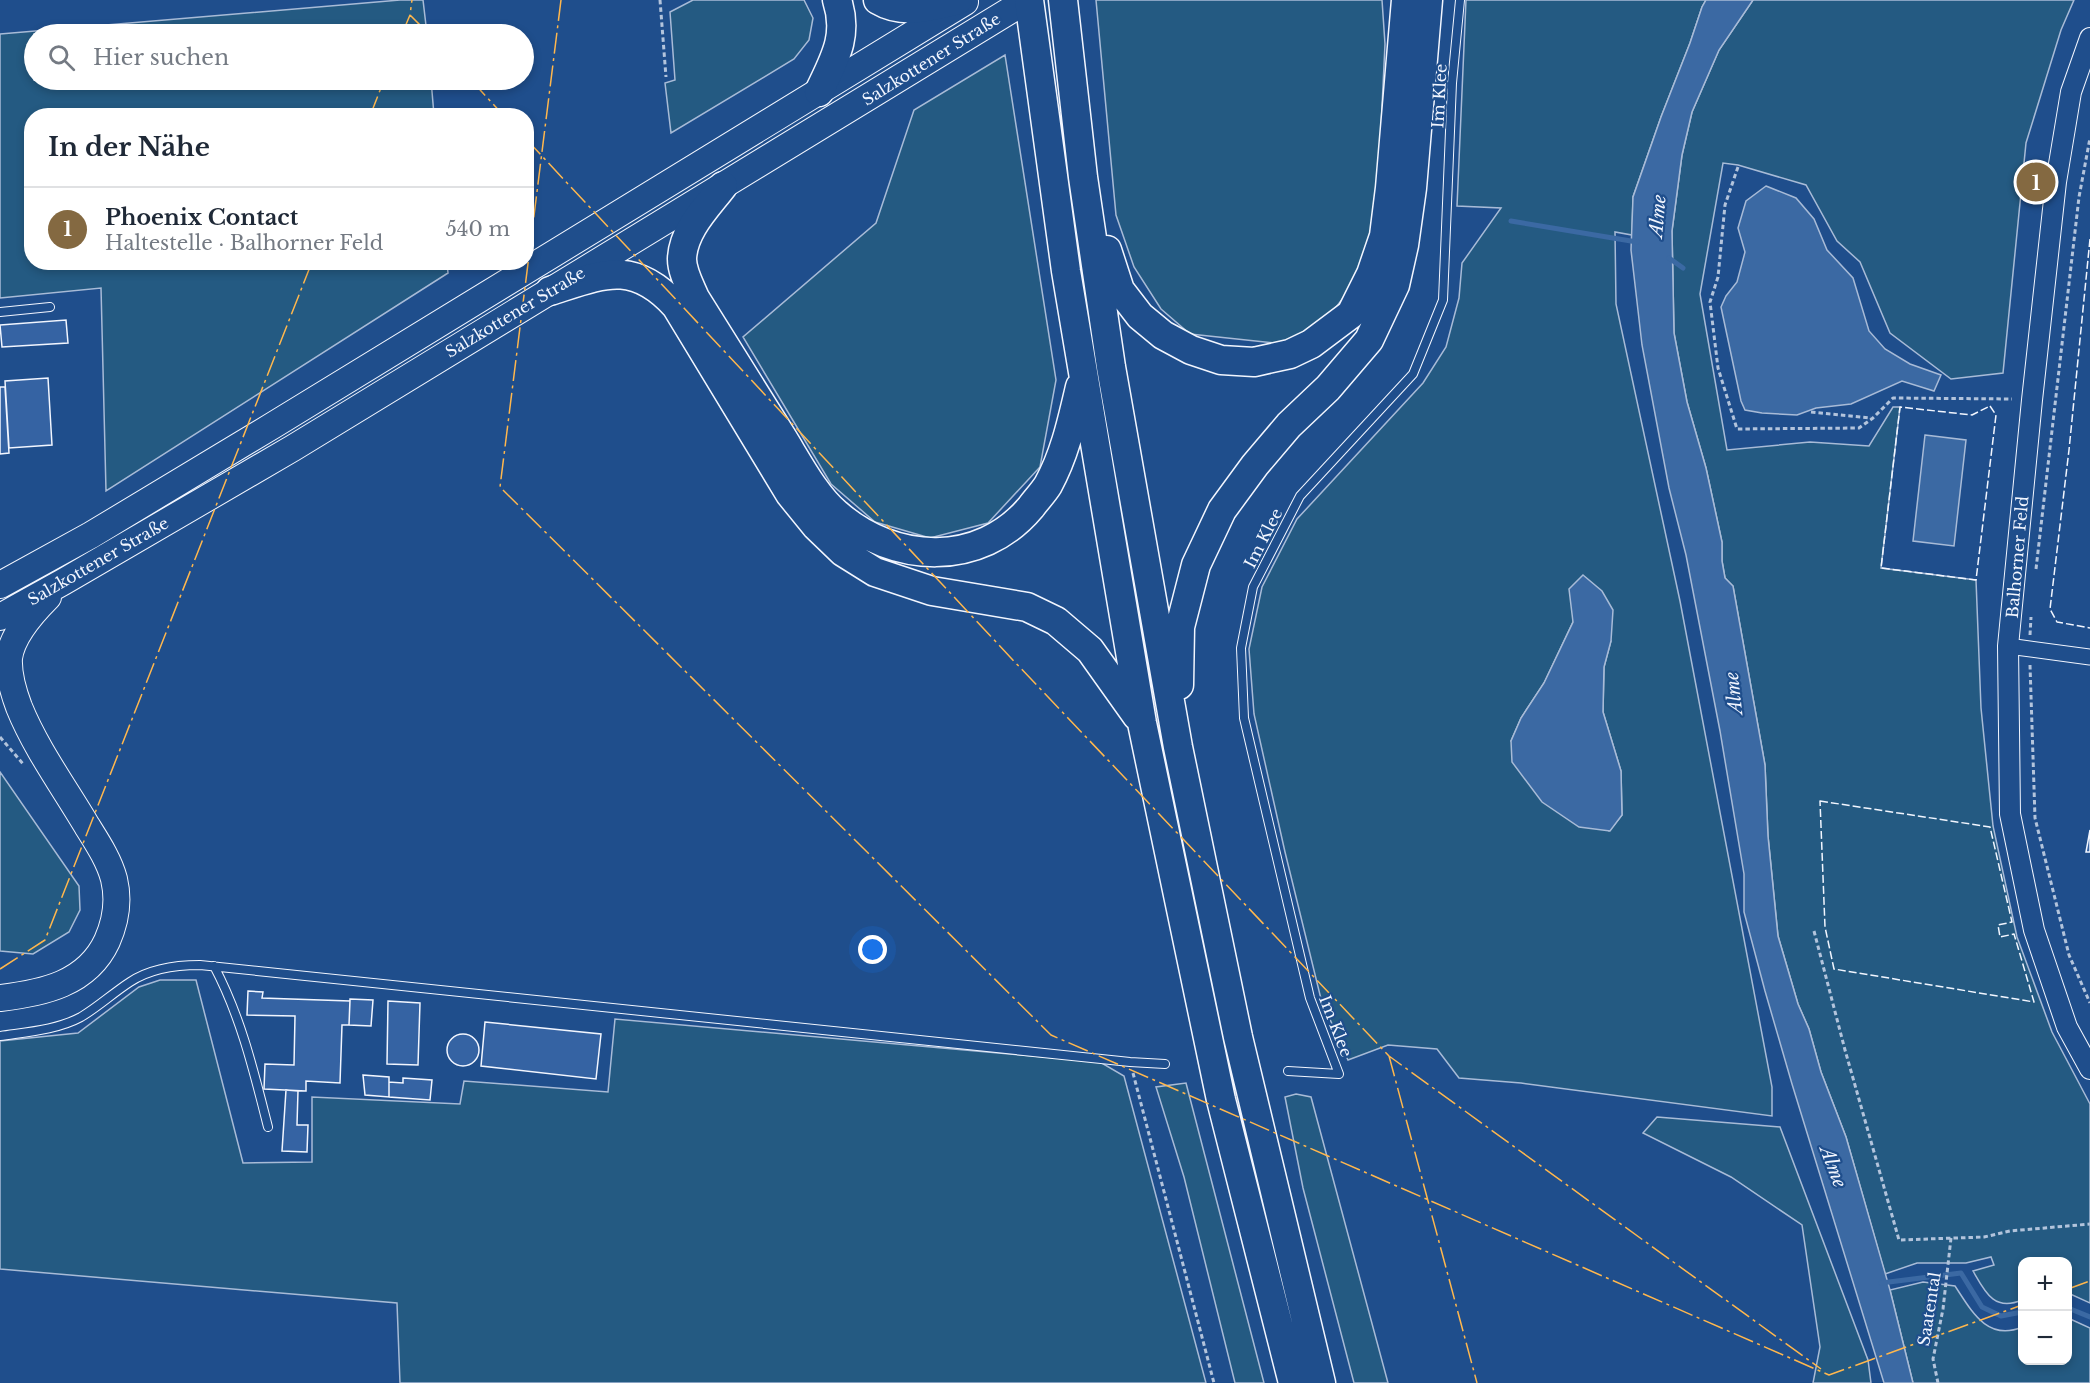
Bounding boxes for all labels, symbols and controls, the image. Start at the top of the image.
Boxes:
street label: Salzkottener Straße [858,8,1004,110]
search box [24,24,534,90]
icon: search [45,41,78,74]
text: Hier suchen [93,44,229,71]
street label: Im Klee [1427,63,1451,129]
text: In der Nähe [48,131,210,163]
pin: 1 [2016,160,2056,204]
water label: Alme [1645,194,1671,240]
text: Phoenix Contact [105,204,298,231]
text: 1 [63,217,72,241]
text: 540 m [445,217,510,241]
text: Haltestelle · Balhorner Feld [105,231,383,255]
street label: Salzkottener Straße [442,262,588,362]
street label: Balhorner Feld [2002,495,2032,619]
street label: Im Klee [1239,505,1287,571]
street label: Salzkottener Straße [24,513,172,609]
water label: Alme [1721,671,1747,717]
your location [858,935,887,964]
street label: Im Klee [1315,992,1357,1060]
water label: Alme [1814,1141,1851,1191]
map controls [2018,1257,2072,1365]
button: + [2018,1257,2072,1311]
street label: Saatental [1913,1271,1945,1347]
button: − [2018,1311,2072,1365]

